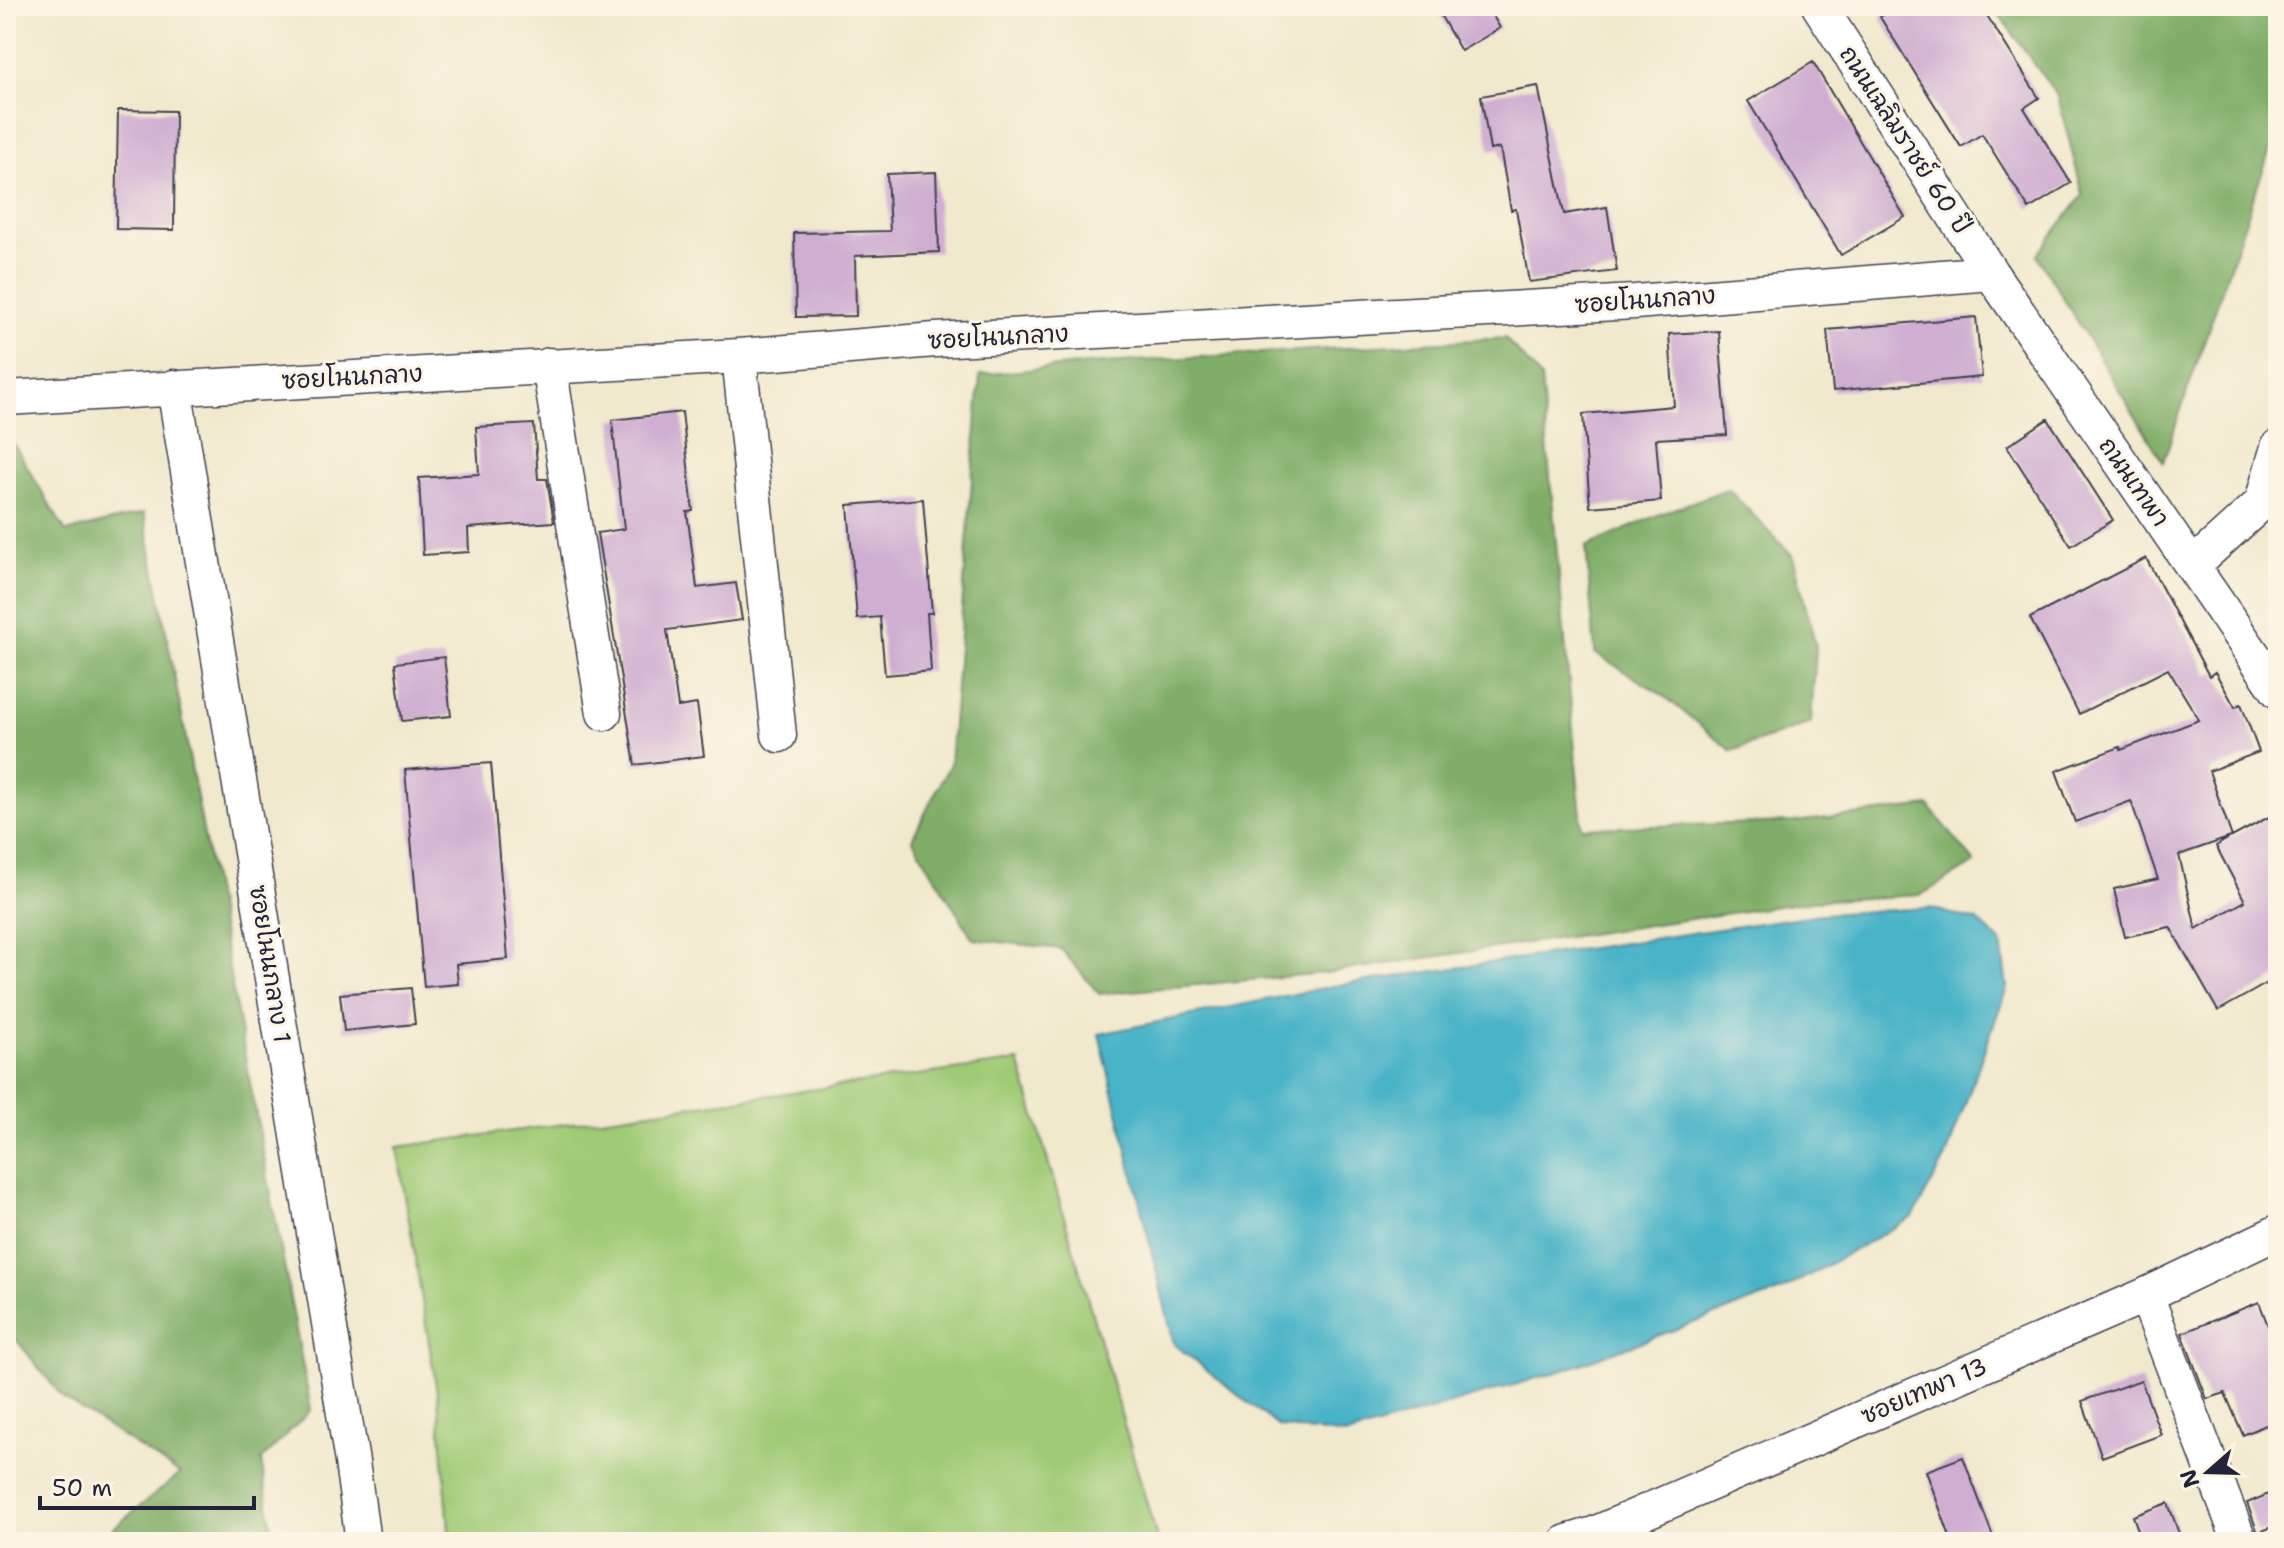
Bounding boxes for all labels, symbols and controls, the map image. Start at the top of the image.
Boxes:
street label: ถนนเฉลิมราชย์ 60 ปี [1832,40,1978,240]
street label: ซอยโนนกลาง [1573,279,1717,321]
street label: ซอยโนนกลาง [927,317,1069,357]
street label: ซอยโนนกลาง [281,357,423,397]
street label: ถนนเทพา [2092,431,2176,533]
street label: ซอยโนนกลาง 1 [242,883,298,1045]
street label: ซอยเทพา 13 [1856,1350,1992,1432]
north arrow [2168,1432,2248,1512]
scale bar [40,1460,254,1510]
text: N [2173,1466,2206,1492]
text: 50 m [52,1472,112,1504]

